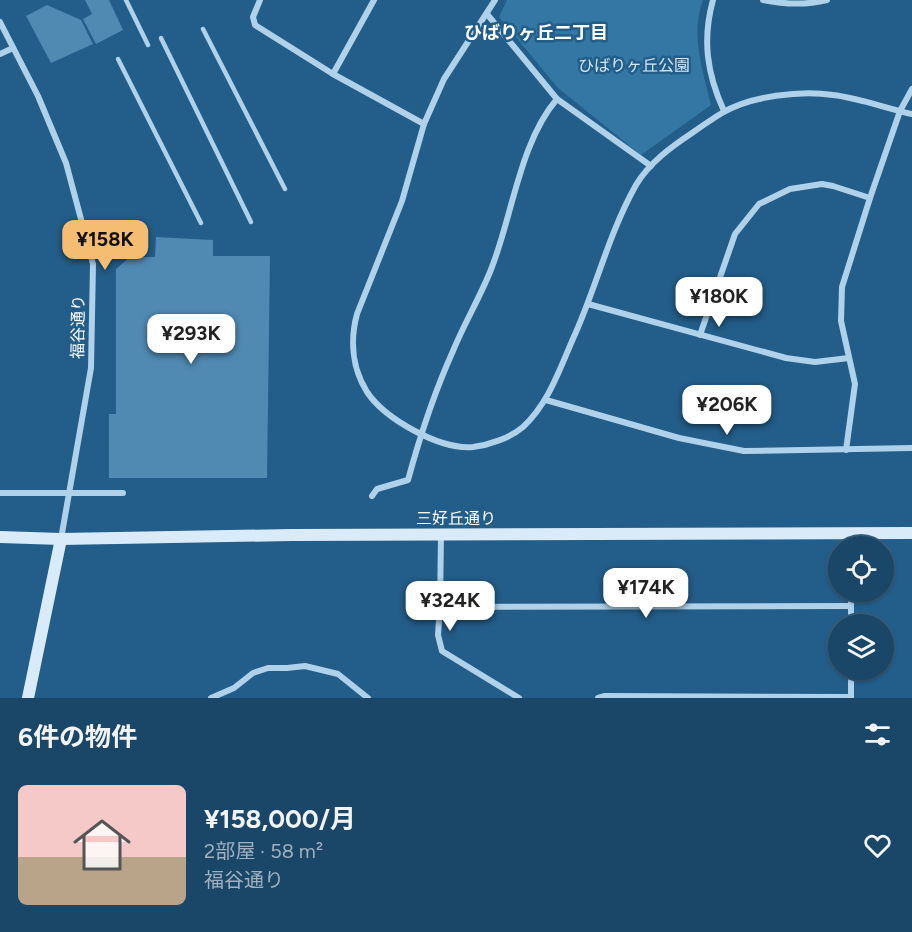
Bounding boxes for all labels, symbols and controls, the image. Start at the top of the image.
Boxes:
district label: ひばりヶ丘二丁目 [464,22,608,44]
park label: ひばりヶ丘公園 [578,56,690,75]
pin: ¥158K [63,220,147,271]
text: ¥158K [76,227,134,251]
pin: ¥180K [677,277,761,328]
text: ¥180K [690,284,748,308]
street label: 福谷通り [68,295,88,359]
pin: ¥293K [149,314,233,365]
text: ¥293K [161,321,221,345]
pin: ¥206K [685,385,769,436]
text: ¥206K [696,392,758,416]
street label: 三好丘通り [416,509,496,528]
map controls [828,536,894,680]
button: locate [828,536,894,602]
pin: ¥174K [604,568,688,619]
text: ¥174K [617,575,675,599]
pin: ¥324K [408,581,492,632]
text: ¥324K [420,588,480,612]
button: layers [828,614,894,680]
icon: filters [861,718,894,751]
text: 6件の物件 [18,721,137,753]
text: ¥158,000/月 [204,803,356,835]
icon: home [66,809,138,881]
icon: heart [861,829,894,862]
text: 2部屋 · 58 m² [204,839,323,863]
text: 福谷通り [204,868,284,892]

